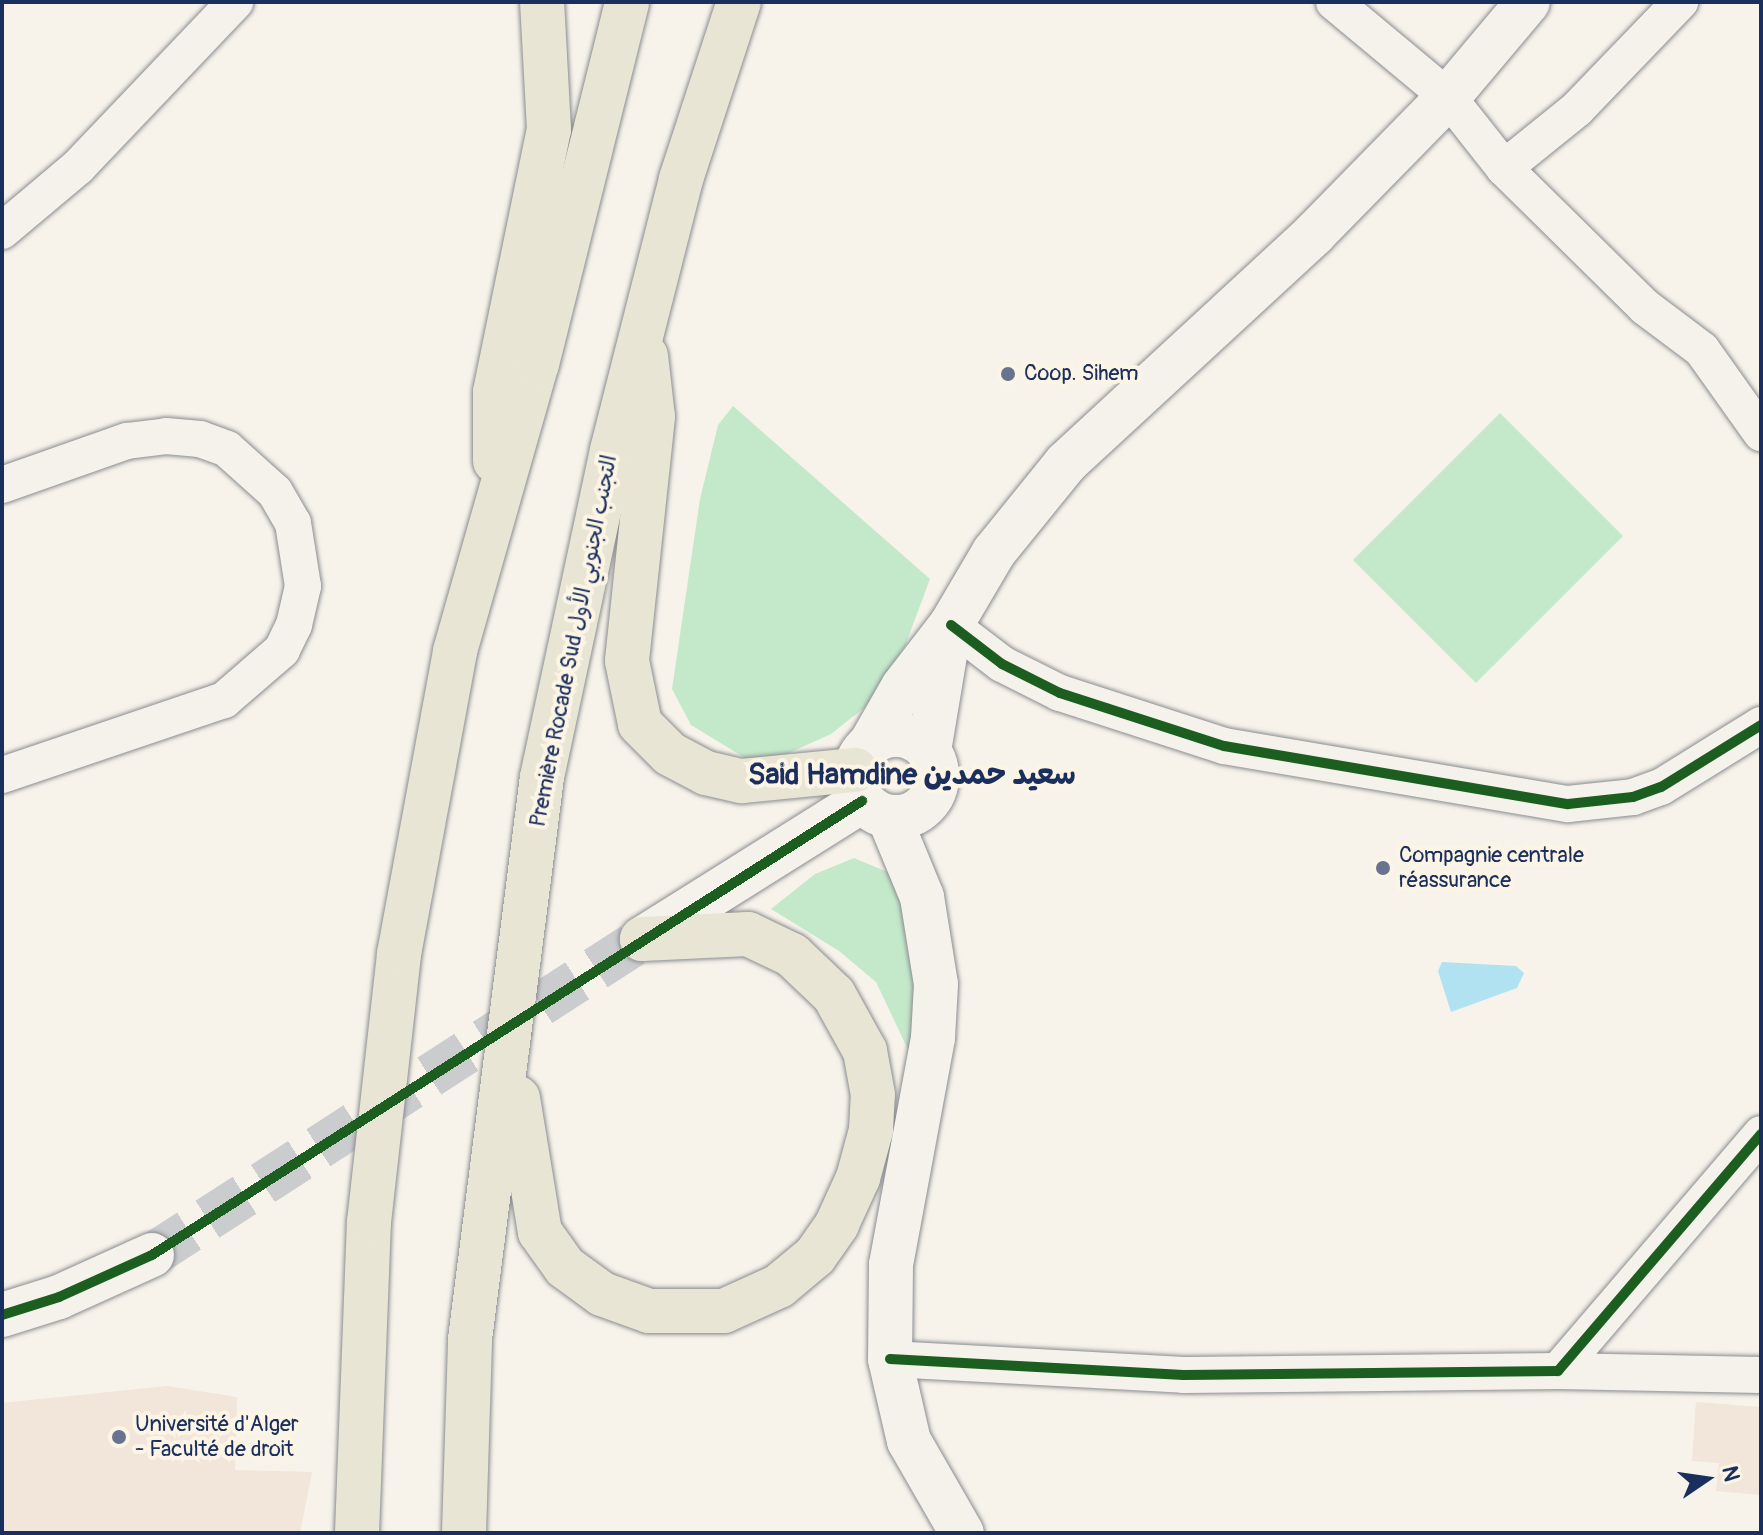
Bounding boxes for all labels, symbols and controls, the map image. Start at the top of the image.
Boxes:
place label: Coop. Sihem [1024,361,1139,387]
marker: Coop. Sihem [999,365,1017,383]
street label: Première Rocade Sud التجنب الجنوبي الأول [525,453,623,829]
district label: Said Hamdine سعيد حمدين [748,757,1076,793]
place label: Compagnie centrale réassurance [1399,842,1584,894]
marker: Compagnie centrale réassurance [1374,859,1392,877]
place label: Université d'Alger - Faculté de droit [135,1411,299,1462]
marker: Université d'Alger - Faculté de droit [110,1428,128,1446]
north arrow [1667,1439,1747,1519]
text: N [1715,1463,1746,1484]

